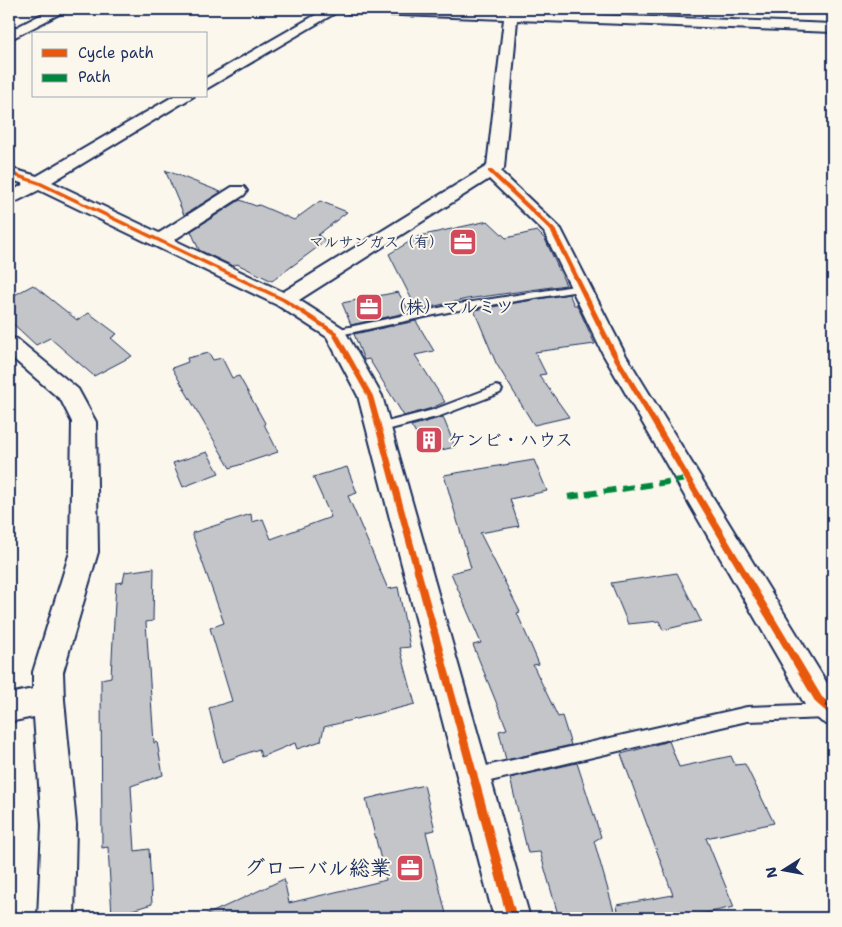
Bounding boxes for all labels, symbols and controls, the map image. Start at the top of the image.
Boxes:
legend [32,32,208,98]
text: Cycle path [78,43,154,63]
text: Path [78,67,111,87]
office icon: マルサンガス（有） [448,227,478,257]
place label: マルサンガス（有） [309,232,444,252]
office icon: （株）マルミツ [354,292,384,322]
place label: （株）マルミツ [388,295,514,319]
building icon: ケンビ・ハウス [414,425,444,455]
place label: ケンビ・ハウス [448,428,573,452]
north arrow [760,844,810,894]
office icon: グローバル総業 [395,853,425,883]
place label: グローバル総業 [244,854,391,882]
text: N [761,865,781,880]

